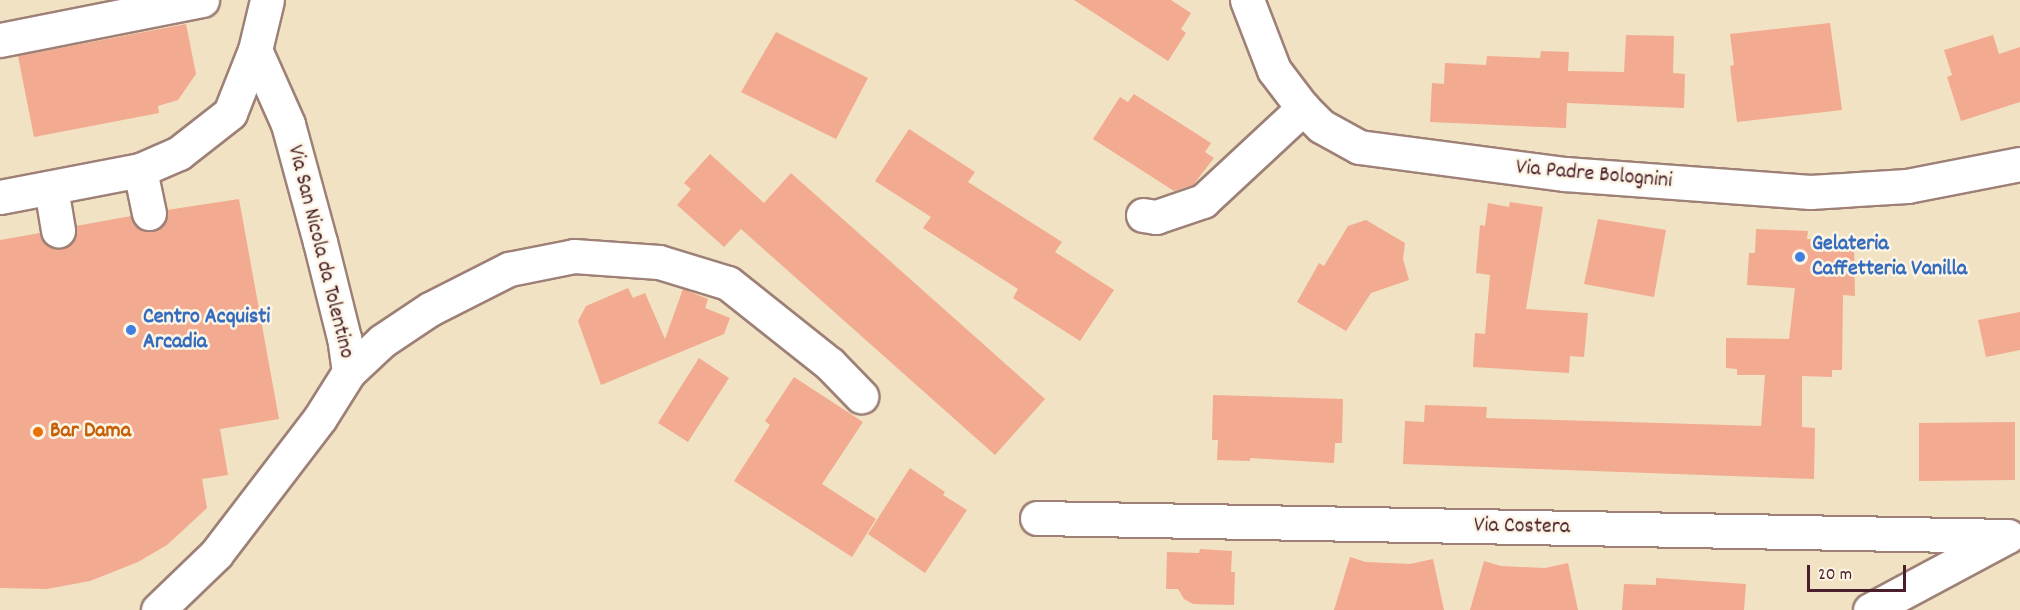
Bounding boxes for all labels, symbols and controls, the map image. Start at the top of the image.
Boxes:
street label: Via San Nicola da Tolentino [281,143,359,361]
street label: Via Padre Bolognini [1515,155,1673,195]
place label: Gelateria Caffetteria Vanilla [1812,231,1967,282]
marker: Gelateria Caffetteria Vanilla [1793,250,1807,264]
place label: Centro Acquisti Arcadia [143,304,270,356]
marker: Centro Acquisti Arcadia [124,323,138,337]
place label: Bar Dama [50,419,131,445]
marker: Bar Dama [31,425,45,439]
street label: Via Costera [1474,513,1570,541]
scale bar [1810,553,1909,591]
text: 20 m [1818,563,1852,588]

